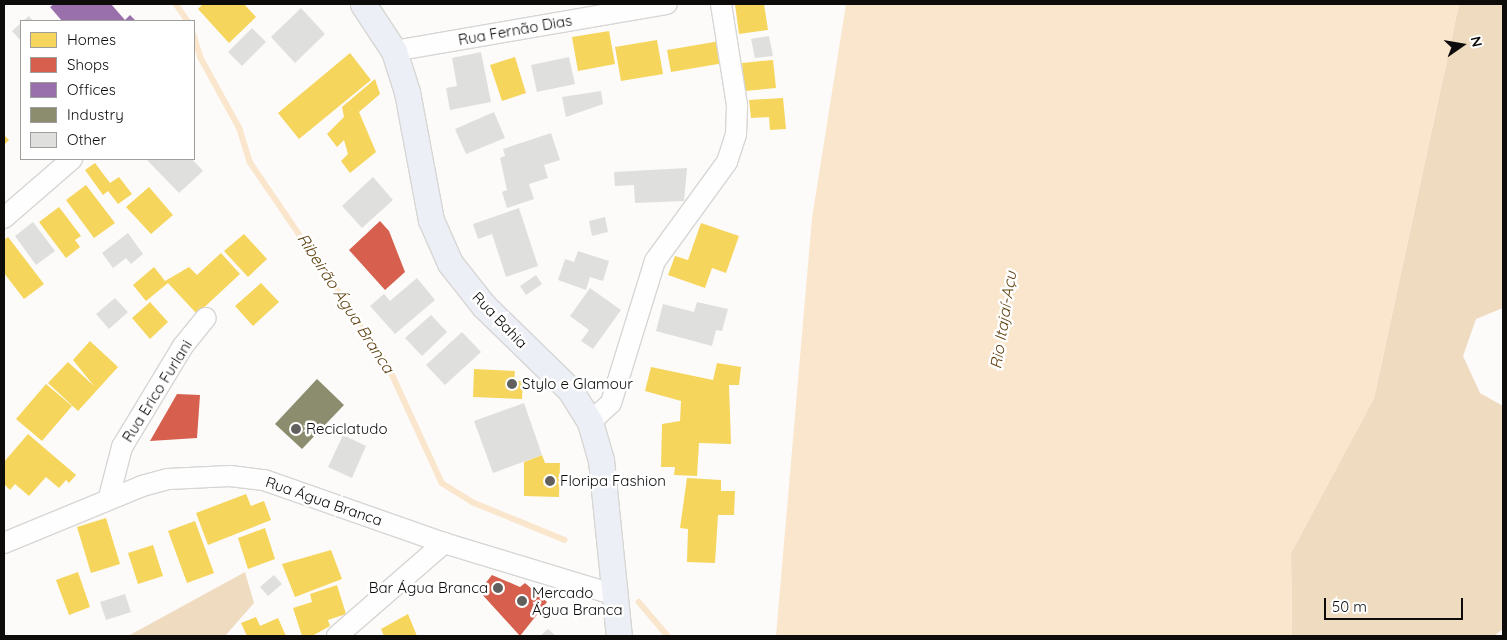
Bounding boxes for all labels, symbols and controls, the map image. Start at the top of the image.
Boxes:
street label: Rua Fernão Dias [457,11,573,49]
legend [20,20,195,160]
north arrow [1437,20,1487,70]
text: Homes [67,30,116,49]
text: N [1467,35,1487,49]
text: Shops [67,55,109,74]
text: Offices [67,80,116,99]
text: Industry [67,105,124,124]
text: Other [67,130,106,149]
water label: Ribeirão Água Branca [294,230,398,376]
water label: Rio Itajaí-Açu [986,270,1020,370]
street label: Rua Bahia [469,288,531,352]
street label: Rua Erico Furlani [118,337,196,445]
place label: Stylo e Glamour [522,375,633,393]
marker: Stylo e Glamour [506,378,518,390]
place label: Reciclatudo [306,420,388,438]
marker: Reciclatudo [290,423,302,435]
place label: Floripa Fashion [560,472,666,490]
street label: Rua Água Branca [263,473,385,529]
marker: Floripa Fashion [544,475,556,487]
place label: Bar Água Branca [369,579,488,597]
marker: Bar Água Branca [492,582,504,594]
place label: Mercado Água Branca [532,583,623,618]
scale bar [1327,588,1466,620]
marker: Mercado Água Branca [516,595,528,607]
text: 50 m [1332,597,1367,616]

